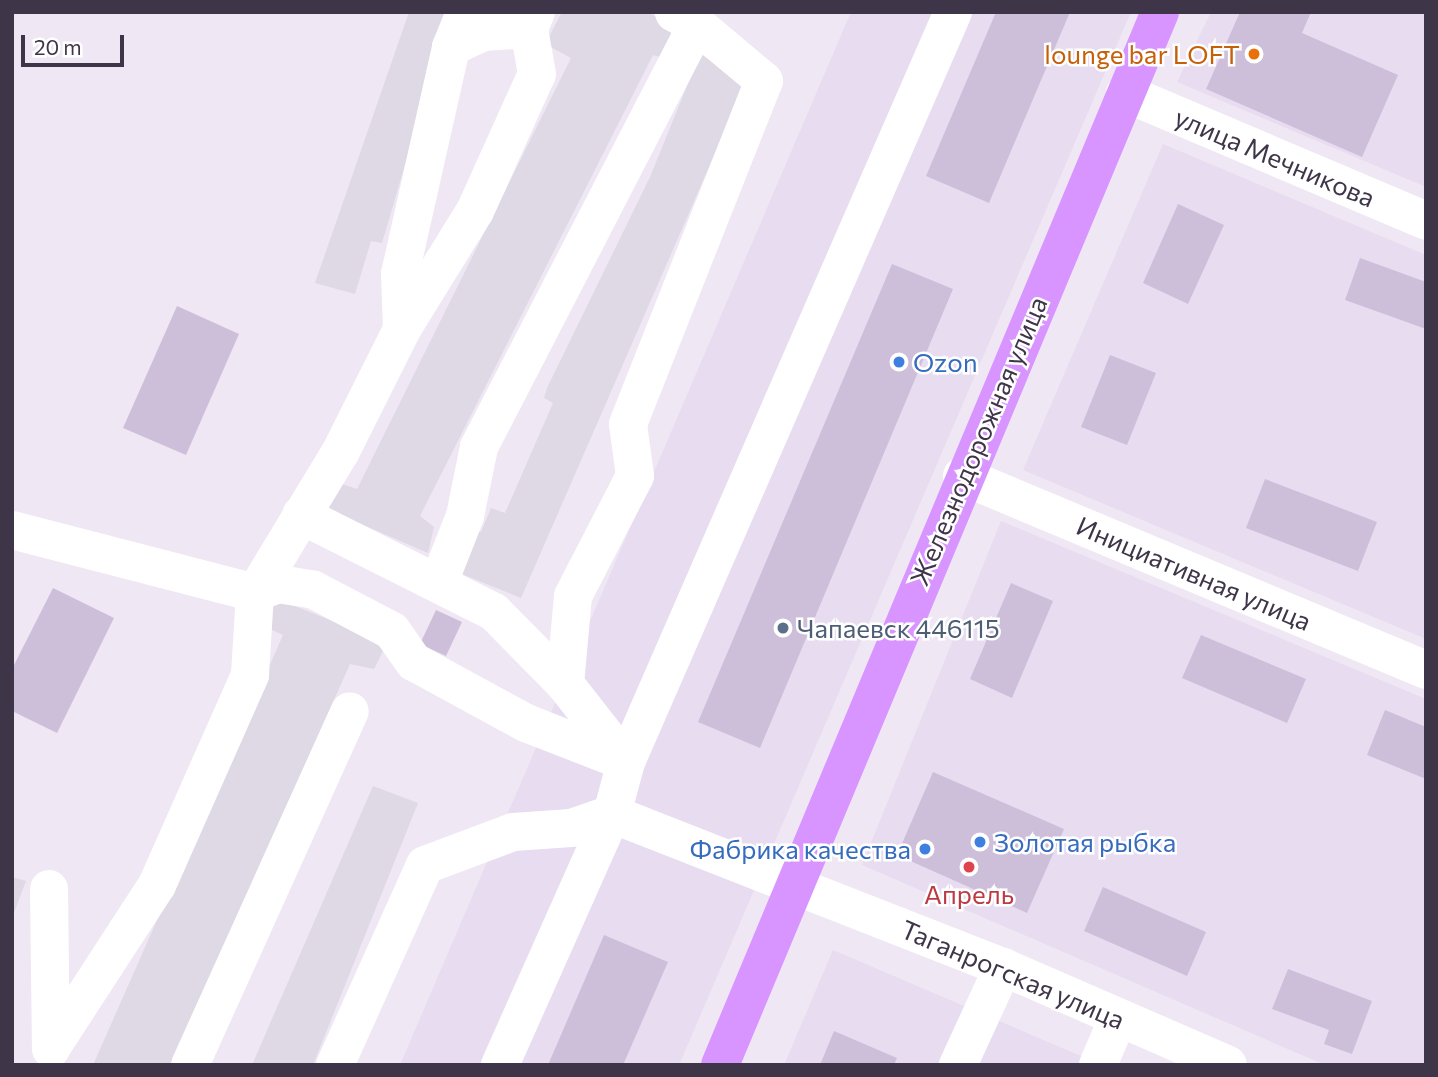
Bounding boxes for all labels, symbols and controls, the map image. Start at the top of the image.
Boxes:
scale bar [24,21,128,65]
text: 20 m [34,34,82,59]
place label: lounge bar LOFT [1044,38,1240,70]
marker: lounge bar LOFT [1246,46,1262,62]
street label: улица Мечникова [1170,101,1380,213]
street label: Железнодорожная улица [903,292,1053,590]
place label: Ozon [913,346,978,378]
marker: Ozon [891,354,907,370]
street label: Инициативная улица [1072,509,1316,637]
place label: Чапаевск 446115 [797,612,1000,644]
marker: Чапаевск 446115 [775,620,791,636]
place label: Золотая рыбка [994,826,1176,858]
place label: Фабрика качества [690,833,911,865]
marker: Золотая рыбка [972,834,988,850]
marker: Фабрика качества [917,841,933,857]
marker: Апрель [961,859,977,875]
place label: Апрель [924,878,1014,910]
street label: Таганрогская улица [897,913,1129,1035]

